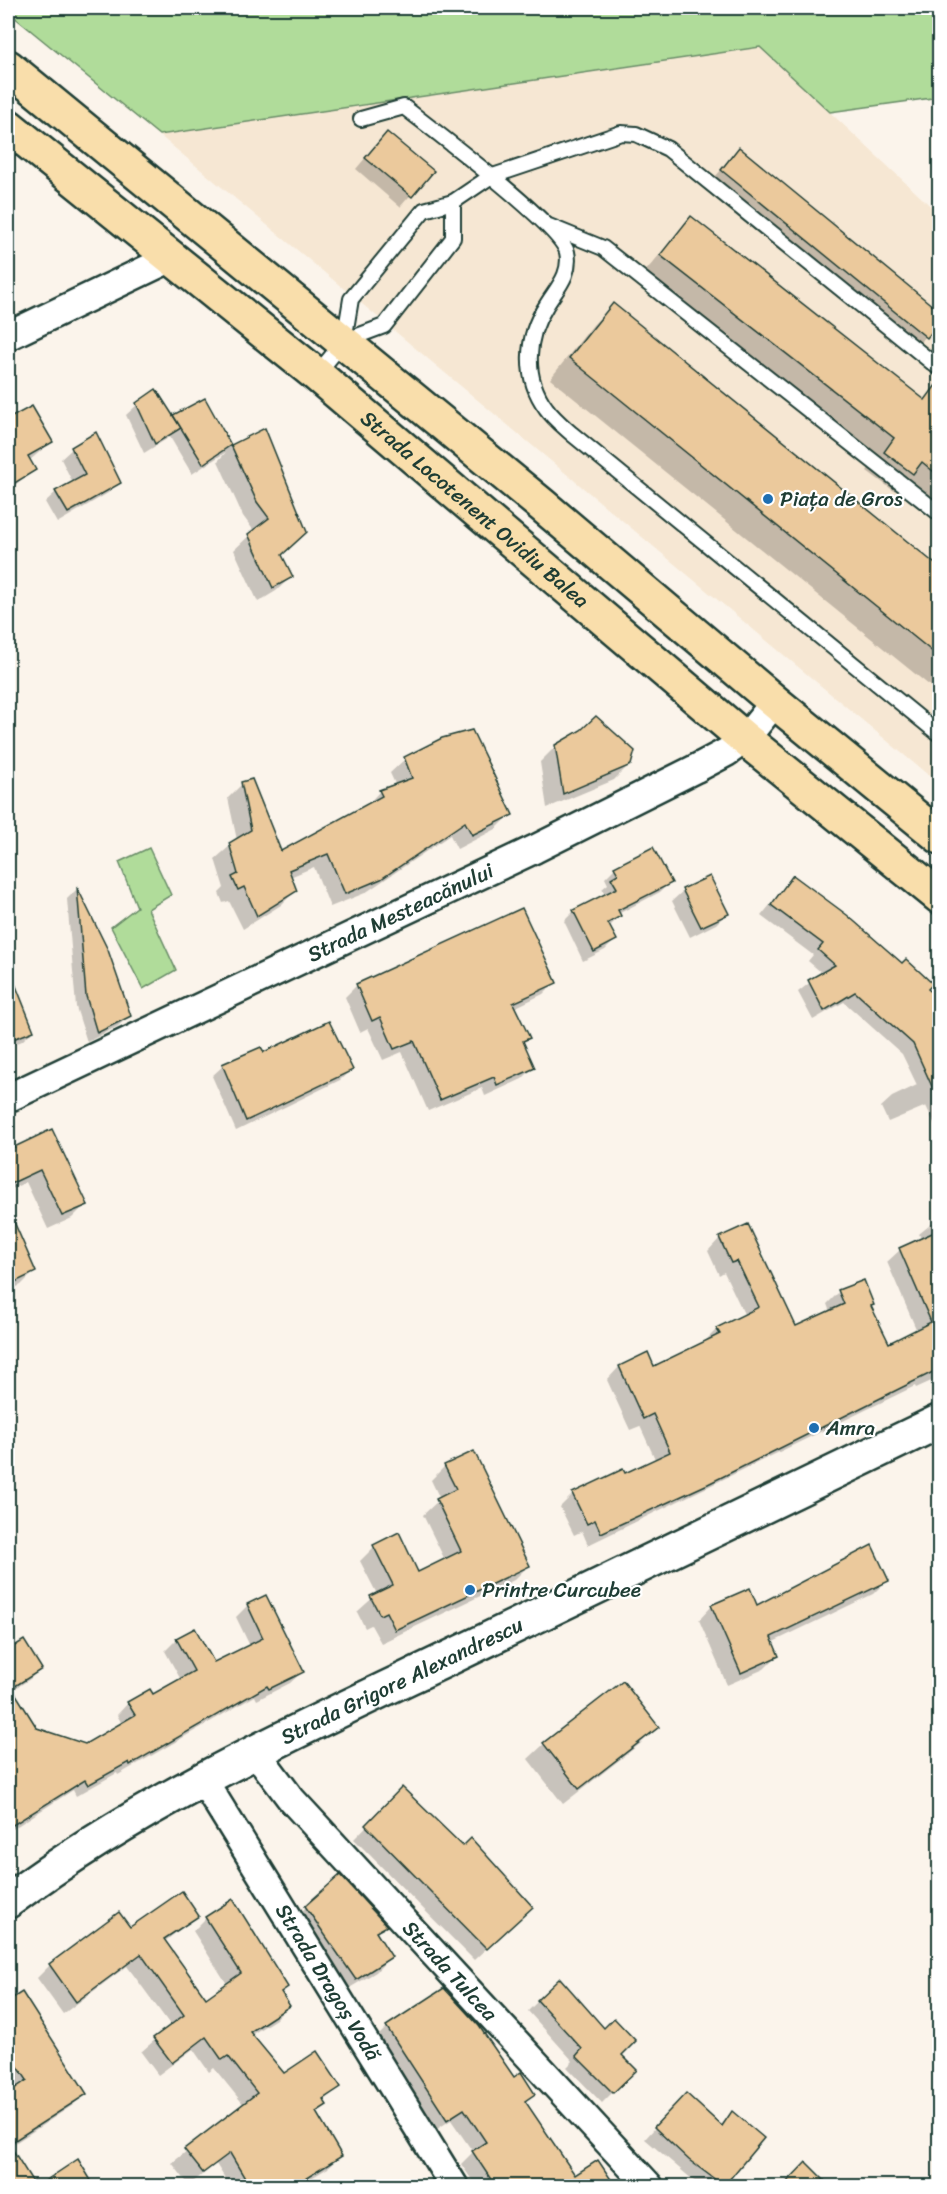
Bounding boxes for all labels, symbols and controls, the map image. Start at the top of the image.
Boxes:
street label: Strada Locotenent Ovidiu Balea [352,400,598,618]
place label: Piața de Gros [780,480,903,518]
marker: Piața de Gros [761,492,775,506]
street label: Strada Mesteacănului [301,852,501,973]
place label: Amra [825,1409,876,1447]
marker: Amra [807,1421,821,1435]
place label: Printre Curcubee [482,1571,641,1609]
marker: Printre Curcubee [463,1583,477,1597]
street label: Strada Grigore Alexandrescu [274,1606,530,1755]
street label: Strada Dragoș Vodă [265,1896,392,2070]
street label: Strada Tulcea [393,1911,507,2031]

